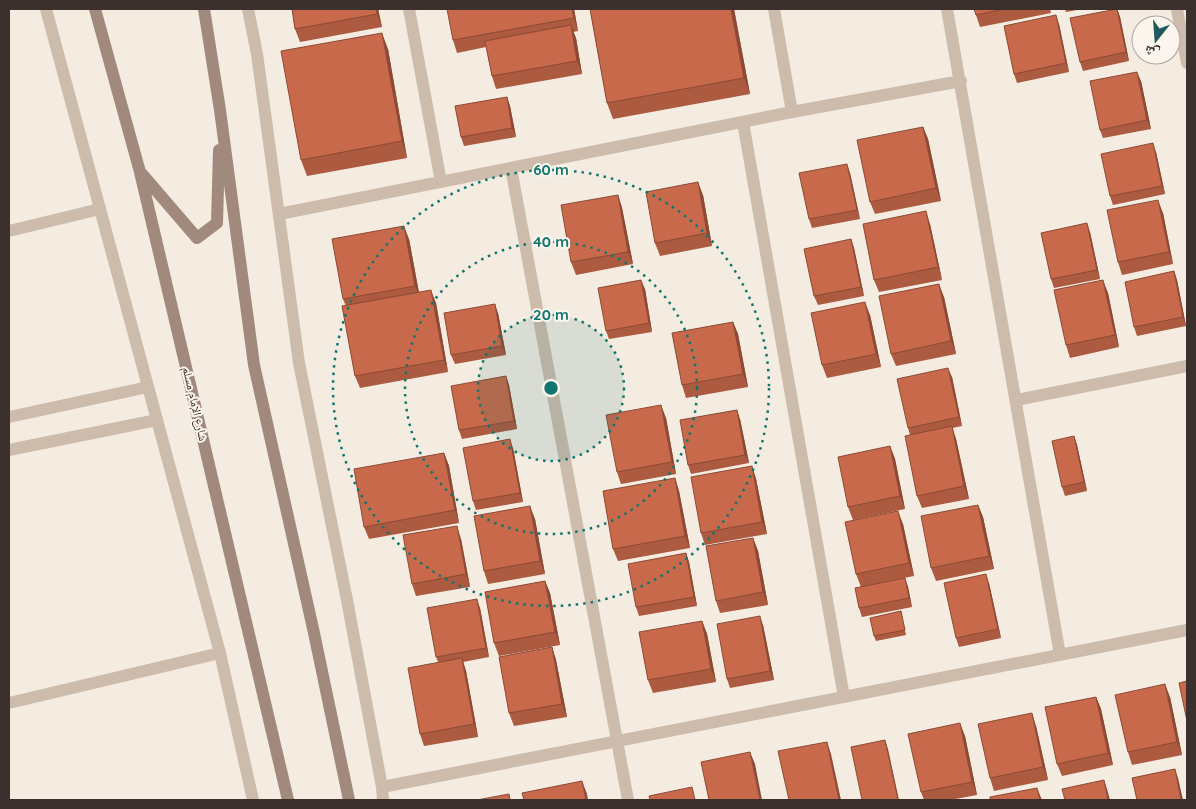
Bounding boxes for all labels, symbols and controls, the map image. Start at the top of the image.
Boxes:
north arrow [1131,15,1181,65]
text: ش [1142,42,1162,63]
text: 60 m [533,160,569,179]
text: 40 m [533,232,569,251]
text: 20 m [533,305,569,324]
street label: شارع الإمام مسلم [179,365,211,443]
centre of rings [542,379,560,397]

